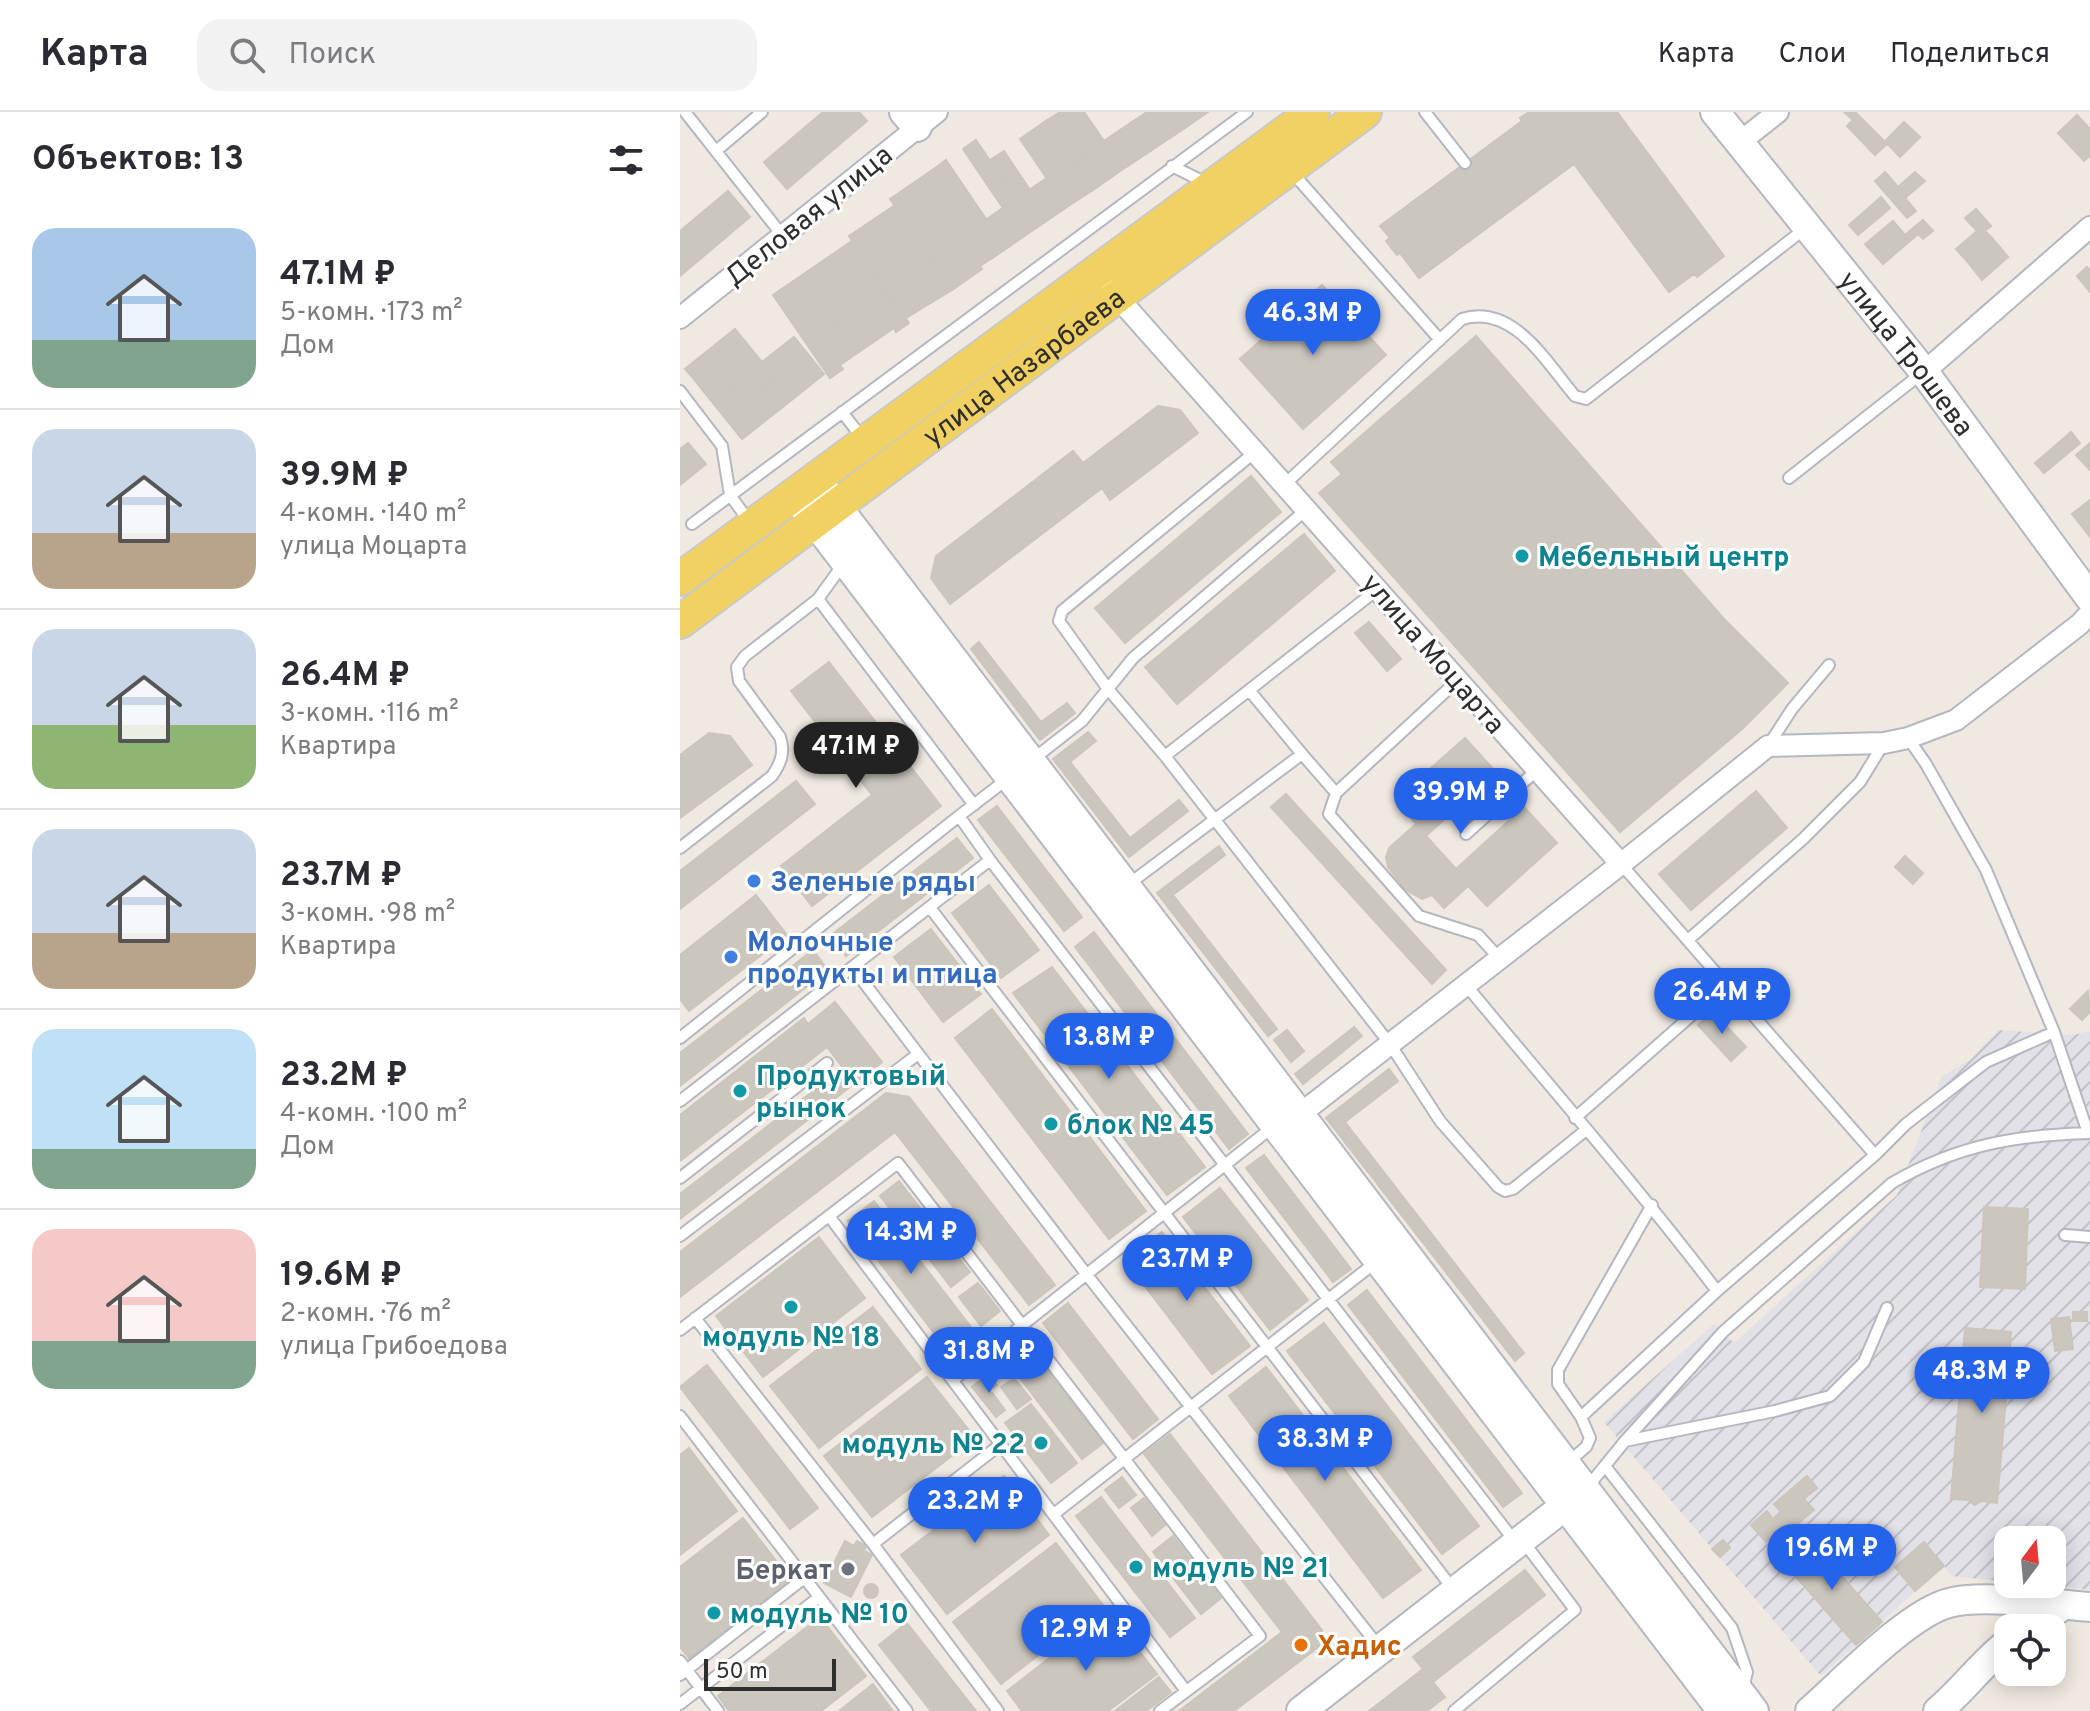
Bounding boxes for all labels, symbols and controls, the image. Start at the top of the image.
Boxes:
search box [197,19,757,91]
text: Карта [40,31,149,80]
icon: search [225,33,269,77]
text: Поиск [289,37,376,74]
text: Карта [1658,37,1734,73]
text: Слои [1778,37,1846,73]
text: Поделиться [1890,37,2050,73]
icon: filters [604,138,648,182]
text: Объектов: 13 [32,139,244,182]
street label: Деловая улица [719,139,901,296]
text: 47.1M ₽ [280,254,396,297]
icon: home [96,260,192,356]
street label: улица Трошева [1829,265,1980,445]
street label: улица Назарбаева [917,282,1133,456]
pin: 46.3M ₽ [1239,289,1387,357]
text: 5-комн. · 173 m² [280,297,463,330]
text: 46.3M ₽ [1263,298,1363,331]
text: Дом [280,330,335,363]
text: 39.9M ₽ [280,455,409,498]
icon: home [96,461,192,557]
text: 4-комн. · 140 m² [280,498,466,531]
text: улица Моцарта [280,531,467,564]
place label: Мебельный центр [1538,541,1789,577]
marker: Мебельный центр [1513,547,1531,565]
street label: улица Моцарта [1352,567,1511,743]
text: 26.4M ₽ [280,655,410,698]
icon: home [96,661,192,757]
text: 3-комн. · 116 m² [280,698,459,731]
pin: 47.1M ₽ [782,722,930,790]
text: Квартира [280,731,396,764]
text: 47.1M ₽ [812,731,900,764]
pin: 39.9M ₽ [1387,768,1535,836]
text: 39.9M ₽ [1412,777,1510,810]
text: 23.7M ₽ [280,855,402,898]
icon: home [96,861,192,957]
place label: Зеленые ряды [770,866,976,902]
marker: Зеленые ряды [745,872,763,890]
text: 3-комн. · 98 m² [280,898,455,931]
place label: Молочные продукты и птица [747,926,998,994]
text: Квартира [280,931,396,964]
marker: Молочные продукты и птица [722,948,740,966]
pin: 26.4M ₽ [1648,968,1796,1036]
text: 26.4M ₽ [1672,977,1772,1010]
pin: 13.8M ₽ [1035,1013,1183,1081]
text: 13.8M ₽ [1063,1022,1155,1055]
text: 23.2M ₽ [280,1055,408,1098]
place label: Продуктовый рынок [756,1060,946,1128]
icon: home [96,1061,192,1157]
marker: Продуктовый рынок [731,1082,749,1100]
text: 4-комн. · 100 m² [280,1098,467,1131]
place label: блок № 45 [1067,1109,1215,1145]
marker: блок № 45 [1042,1115,1060,1133]
text: Дом [280,1131,335,1164]
pin: 14.3M ₽ [837,1208,985,1276]
text: 14.3M ₽ [864,1217,958,1250]
pin: 23.7M ₽ [1113,1235,1261,1303]
text: 23.7M ₽ [1140,1244,1234,1277]
text: 19.6M ₽ [280,1255,402,1298]
icon: home [96,1261,192,1357]
text: 2-комн. · 76 m² [280,1298,451,1331]
marker: модуль № 18 [782,1298,800,1316]
place label: модуль № 18 [702,1321,880,1357]
pin: 31.8M ₽ [915,1327,1063,1395]
text: улица Грибоедова [280,1331,508,1364]
text: 31.8M ₽ [942,1336,1036,1369]
pin: 48.3M ₽ [1908,1347,2056,1415]
text: 48.3M ₽ [1933,1356,2031,1389]
pin: 38.3M ₽ [1251,1415,1399,1483]
text: 38.3M ₽ [1276,1424,1374,1457]
place label: модуль № 22 [841,1428,1025,1464]
marker: модуль № 22 [1032,1434,1050,1452]
pin: 23.2M ₽ [901,1477,1049,1545]
text: 23.2M ₽ [926,1486,1024,1519]
pin: 19.6M ₽ [1758,1524,1906,1592]
north arrow [1994,1526,2066,1598]
map controls [1994,1526,2066,1686]
text: 19.6M ₽ [1785,1533,1879,1566]
place label: модуль № 21 [1152,1552,1330,1588]
place label: Беркат [736,1554,832,1590]
marker: модуль № 21 [1127,1558,1145,1576]
marker: Беркат [839,1560,857,1578]
place label: модуль № 10 [730,1598,909,1634]
marker: модуль № 10 [705,1604,723,1622]
pin: 12.9M ₽ [1012,1605,1160,1673]
text: 12.9M ₽ [1039,1614,1133,1647]
button: locate [1994,1614,2066,1686]
place label: Хадис [1317,1630,1402,1666]
marker: Хадис [1292,1636,1310,1654]
scale bar [704,1655,836,1691]
text: 50 m [716,1659,768,1686]

